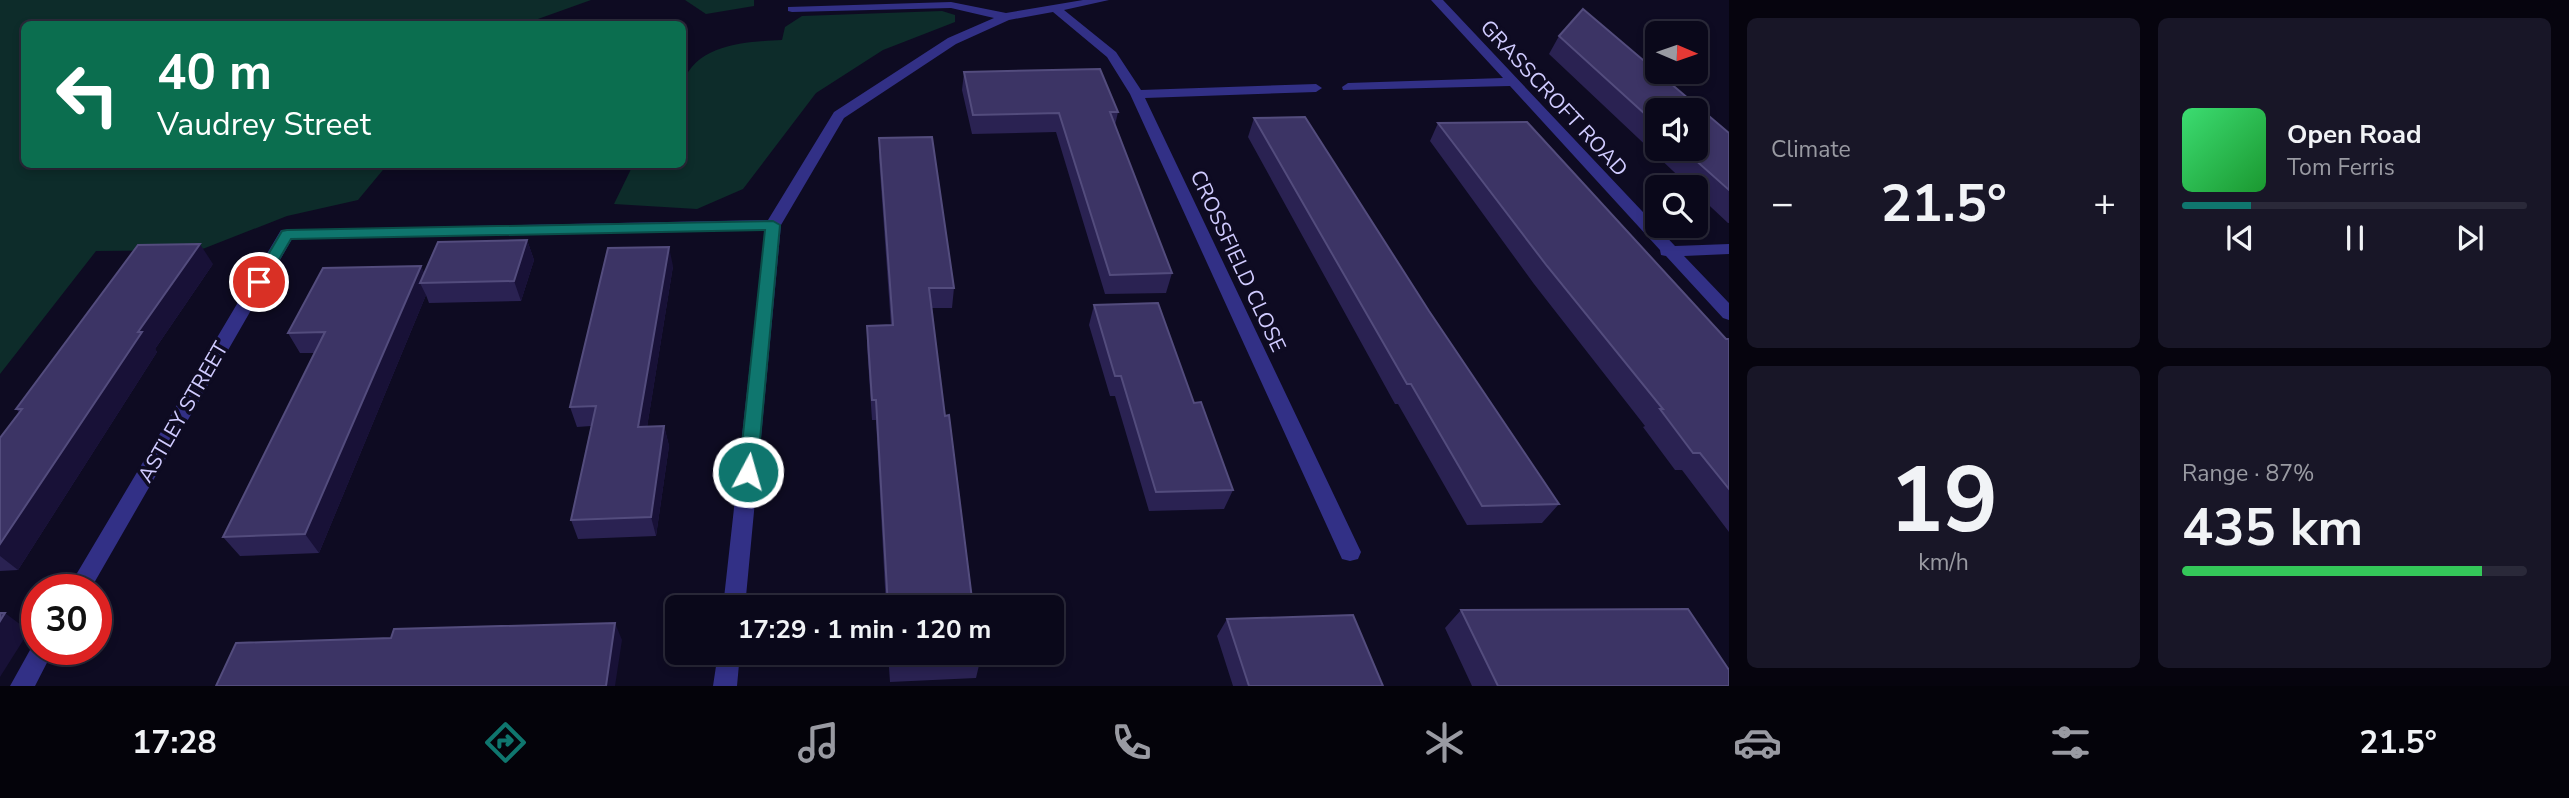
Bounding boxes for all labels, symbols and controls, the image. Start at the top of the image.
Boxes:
street label: GRASSCROFT ROAD [1474,14,1634,182]
north arrow [1645,21,1708,84]
map controls [1645,21,1708,238]
text: 40 m [157,39,272,106]
icon: left [42,49,133,140]
button: sound [1645,98,1708,161]
text: Vaudrey Street [157,103,371,146]
text: Open Road [2287,117,2422,152]
text: Climate [1771,134,1851,165]
text: Tom Ferris [2287,152,2395,183]
street label: CROSSFIELD CLOSE [1184,166,1292,356]
text: 21.5° [1880,168,2007,239]
button: search [1645,175,1708,238]
text: − [1771,178,1794,229]
text: + [2093,178,2116,229]
icon: previous [2221,219,2259,257]
icon: pause [2336,219,2374,257]
icon: next [2451,219,2489,257]
pin [229,252,289,312]
icon: arrive [240,263,278,301]
street label: ASTLEY STREET [131,336,235,487]
position arrow [711,435,785,509]
text: 19 [1889,439,1998,563]
text: Range · 87% [2182,458,2314,489]
text: 435 km [2182,492,2363,563]
text: km/h [1918,547,1969,578]
speed limit sign: 30 [21,574,112,665]
text: 17:29 · 1 min · 120 m [738,612,991,647]
icon: directions [481,718,530,767]
icon: music [794,718,843,767]
icon: phone [1107,718,1156,767]
icon: climate [1420,718,1469,767]
icon: car [1733,718,1782,767]
icon: filters [2046,718,2095,767]
text: 17:28 [132,721,217,764]
text: 21.5° [2359,721,2437,764]

